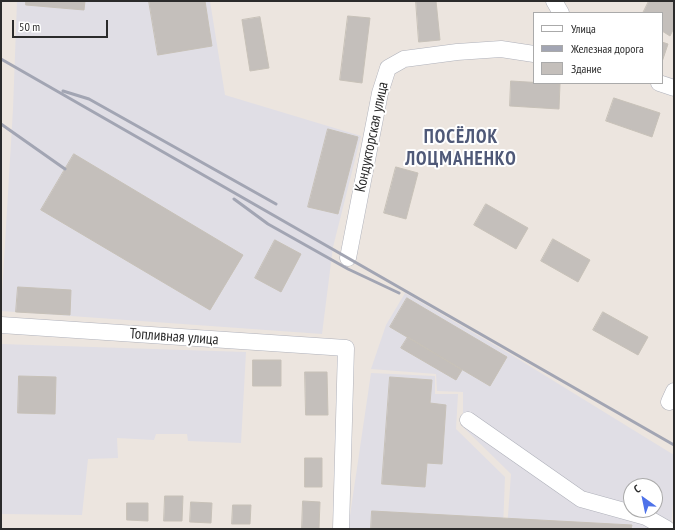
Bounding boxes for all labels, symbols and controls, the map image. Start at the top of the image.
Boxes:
scale bar [14,12,110,38]
legend [533,12,663,84]
text: 50 m [19,19,40,34]
text: Улица [571,21,596,36]
text: Железная дорога [571,41,644,56]
text: Здание [571,61,602,76]
street label: Кондукторская улица [352,80,392,194]
district label: ПОСЁЛОК ЛОЦМАНЕНКО [405,127,517,171]
street label: Топливная улица [129,325,219,349]
north arrow [623,478,663,518]
text: С [631,482,643,496]

